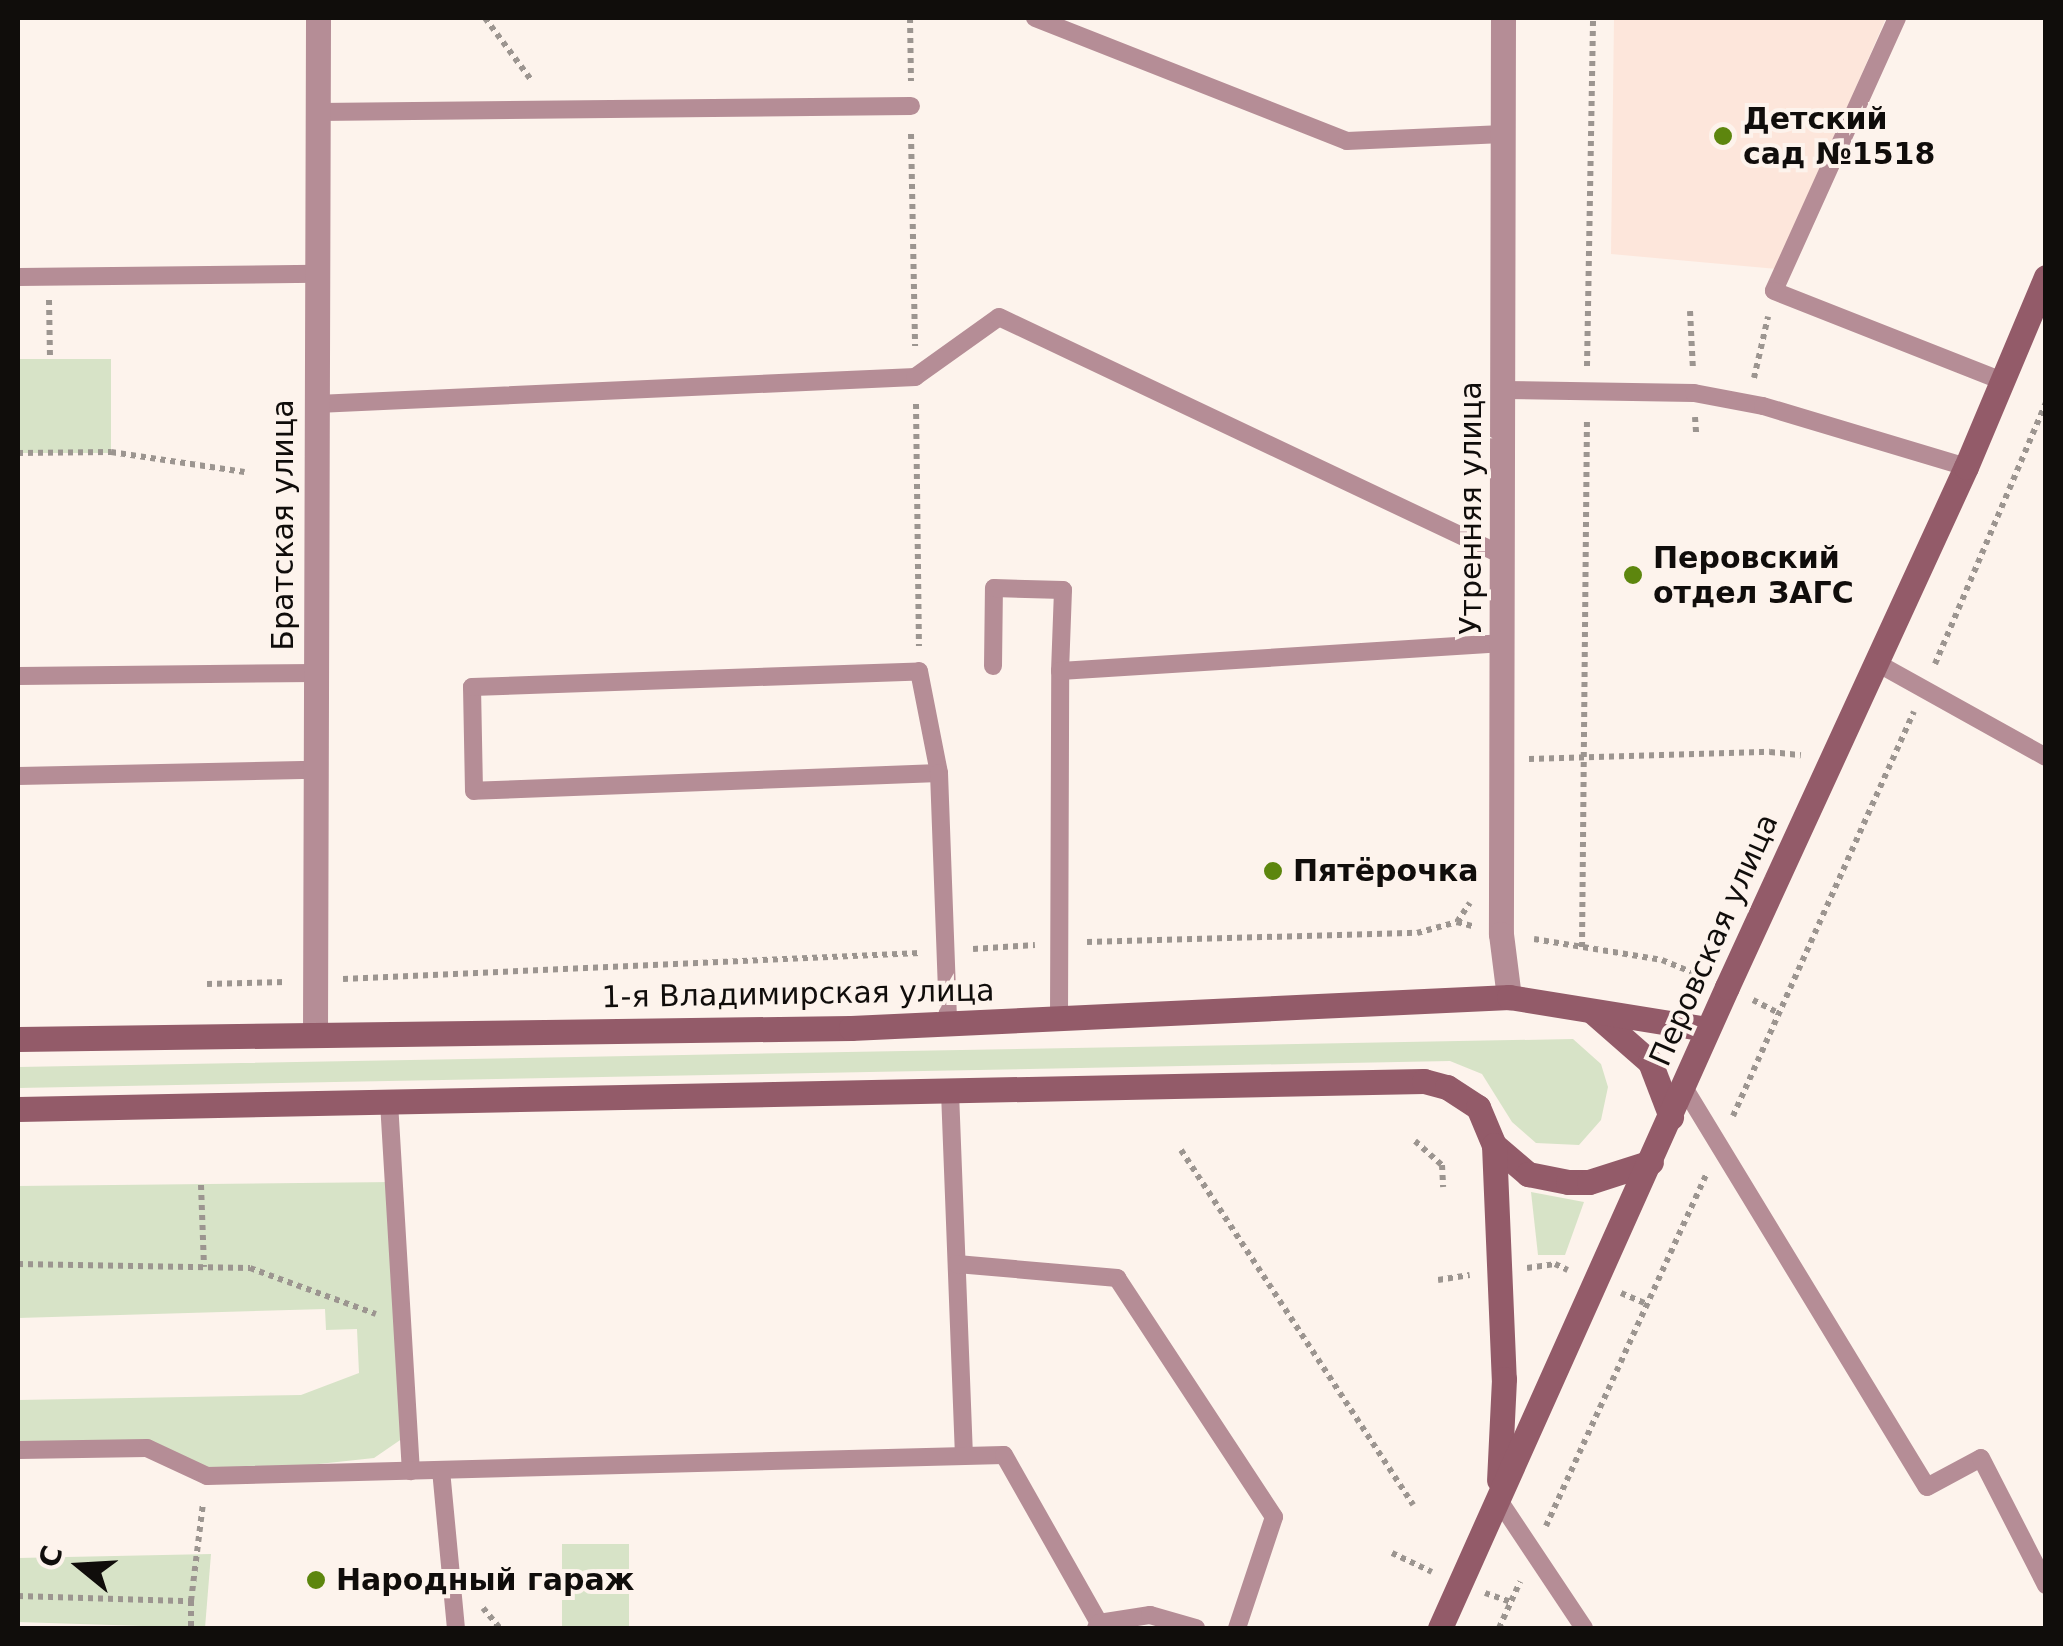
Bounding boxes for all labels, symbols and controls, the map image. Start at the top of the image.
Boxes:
place label: Детский сад №1518 [1743,101,1935,172]
marker: Детский сад №1518 [1712,125,1734,147]
street label: Утренняя улица [1453,381,1489,635]
street label: Братская улица [265,399,301,651]
place label: Перовский отдел ЗАГС [1653,540,1854,610]
marker: Перовский отдел ЗАГС [1622,564,1644,586]
street label: Перовская улица [1642,808,1786,1072]
place label: Пятёрочка [1293,853,1478,889]
marker: Пятёрочка [1262,860,1284,882]
street label: 1-я Владимирская улица [601,973,995,1015]
north arrow [30,1516,130,1616]
text: С [32,1542,70,1571]
place label: Народный гараж [336,1562,634,1598]
marker: Народный гараж [305,1569,327,1591]

